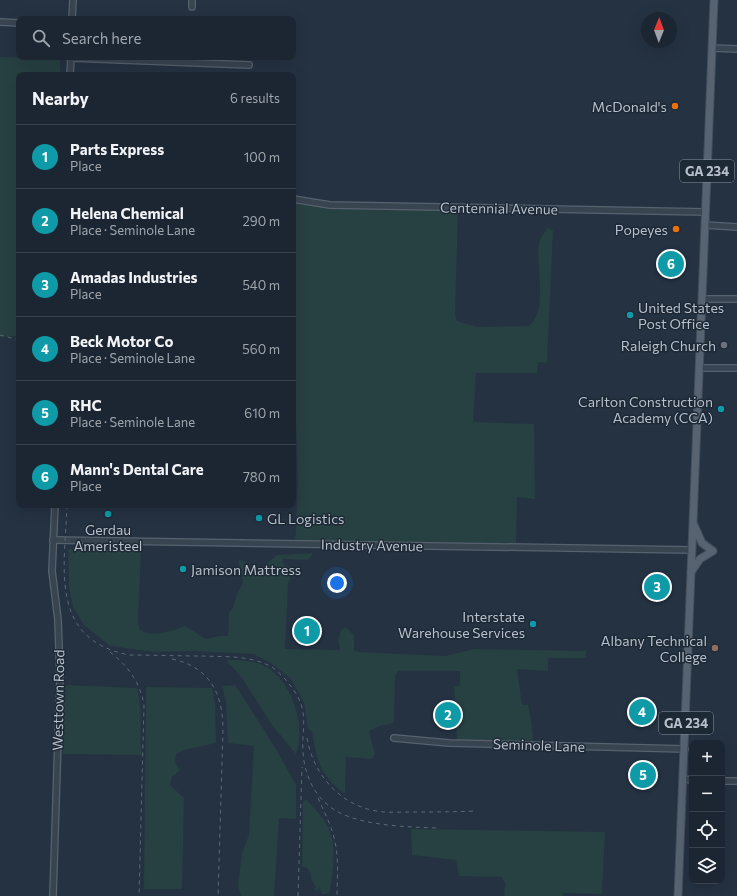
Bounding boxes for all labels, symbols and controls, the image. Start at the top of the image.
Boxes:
north arrow [641,12,677,48]
search box [16,16,296,60]
icon: search [30,27,52,49]
text: Search here [62,29,141,47]
text: Nearby [32,88,89,109]
text: 6 results [230,90,280,106]
place label: McDonald's [592,98,667,115]
marker: McDonald's [670,101,680,111]
text: Parts Express [70,140,164,158]
text: 1 [42,149,48,165]
text: 100 m [244,149,280,165]
text: Place [70,158,102,174]
road number: GA 234 [680,160,734,182]
street label: Centennial Avenue [440,198,558,218]
text: Helena Chemical [70,204,184,222]
text: 2 [41,213,49,229]
text: 290 m [243,213,280,229]
place label: Popeyes [615,221,668,238]
text: Place · Seminole Lane [70,222,195,238]
marker: Popeyes [671,224,681,234]
pin: 6 [658,249,684,279]
text: Amadas Industries [70,268,198,286]
text: 3 [41,277,49,293]
text: 540 m [242,277,280,293]
text: Place [70,286,102,302]
place label: United States Post Office [638,299,724,332]
marker: United States Post Office [625,310,635,320]
text: Beck Motor Co [70,332,173,350]
place label: Raleigh Church [621,337,716,354]
marker: Raleigh Church [719,340,729,350]
text: 4 [41,341,49,357]
text: 560 m [242,341,280,357]
text: Place · Seminole Lane [70,350,195,366]
place label: Carlton Construction Academy (CCA) [578,393,713,426]
text: RHC [70,396,102,414]
marker: Carlton Construction Academy (CCA) [716,404,726,414]
text: 5 [41,405,49,421]
text: 610 m [244,405,280,421]
text: Place · Seminole Lane [70,414,195,430]
text: Mann's Dental Care [70,460,204,478]
text: 6 [41,469,49,485]
text: 780 m [243,469,280,485]
text: Place [70,478,102,494]
marker: Gerdau Ameristeel [103,509,113,519]
place label: GL Logistics [267,510,345,527]
marker: GL Logistics [254,513,264,523]
place label: Gerdau Ameristeel [74,521,142,554]
street label: Industry Avenue [321,536,423,554]
place label: Jamison Mattress [191,561,301,578]
marker: Jamison Mattress [178,564,188,574]
pin: 3 [644,572,670,602]
your location [327,573,347,593]
place label: Interstate Warehouse Services [398,608,525,641]
pin: 1 [294,616,320,646]
marker: Interstate Warehouse Services [528,619,538,629]
place label: Albany Technical College [601,632,707,665]
marker: Albany Technical College [710,643,720,653]
street label: Westtown Road [49,649,67,751]
pin: 4 [629,697,655,727]
pin: 2 [435,700,461,730]
road number: GA 234 [659,712,713,734]
street label: Seminole Lane [493,735,585,755]
map controls [689,740,725,884]
button: + [689,740,725,776]
pin: 5 [630,760,656,790]
button: − [689,776,725,812]
button: locate [689,812,725,848]
button: layers [689,848,725,884]

